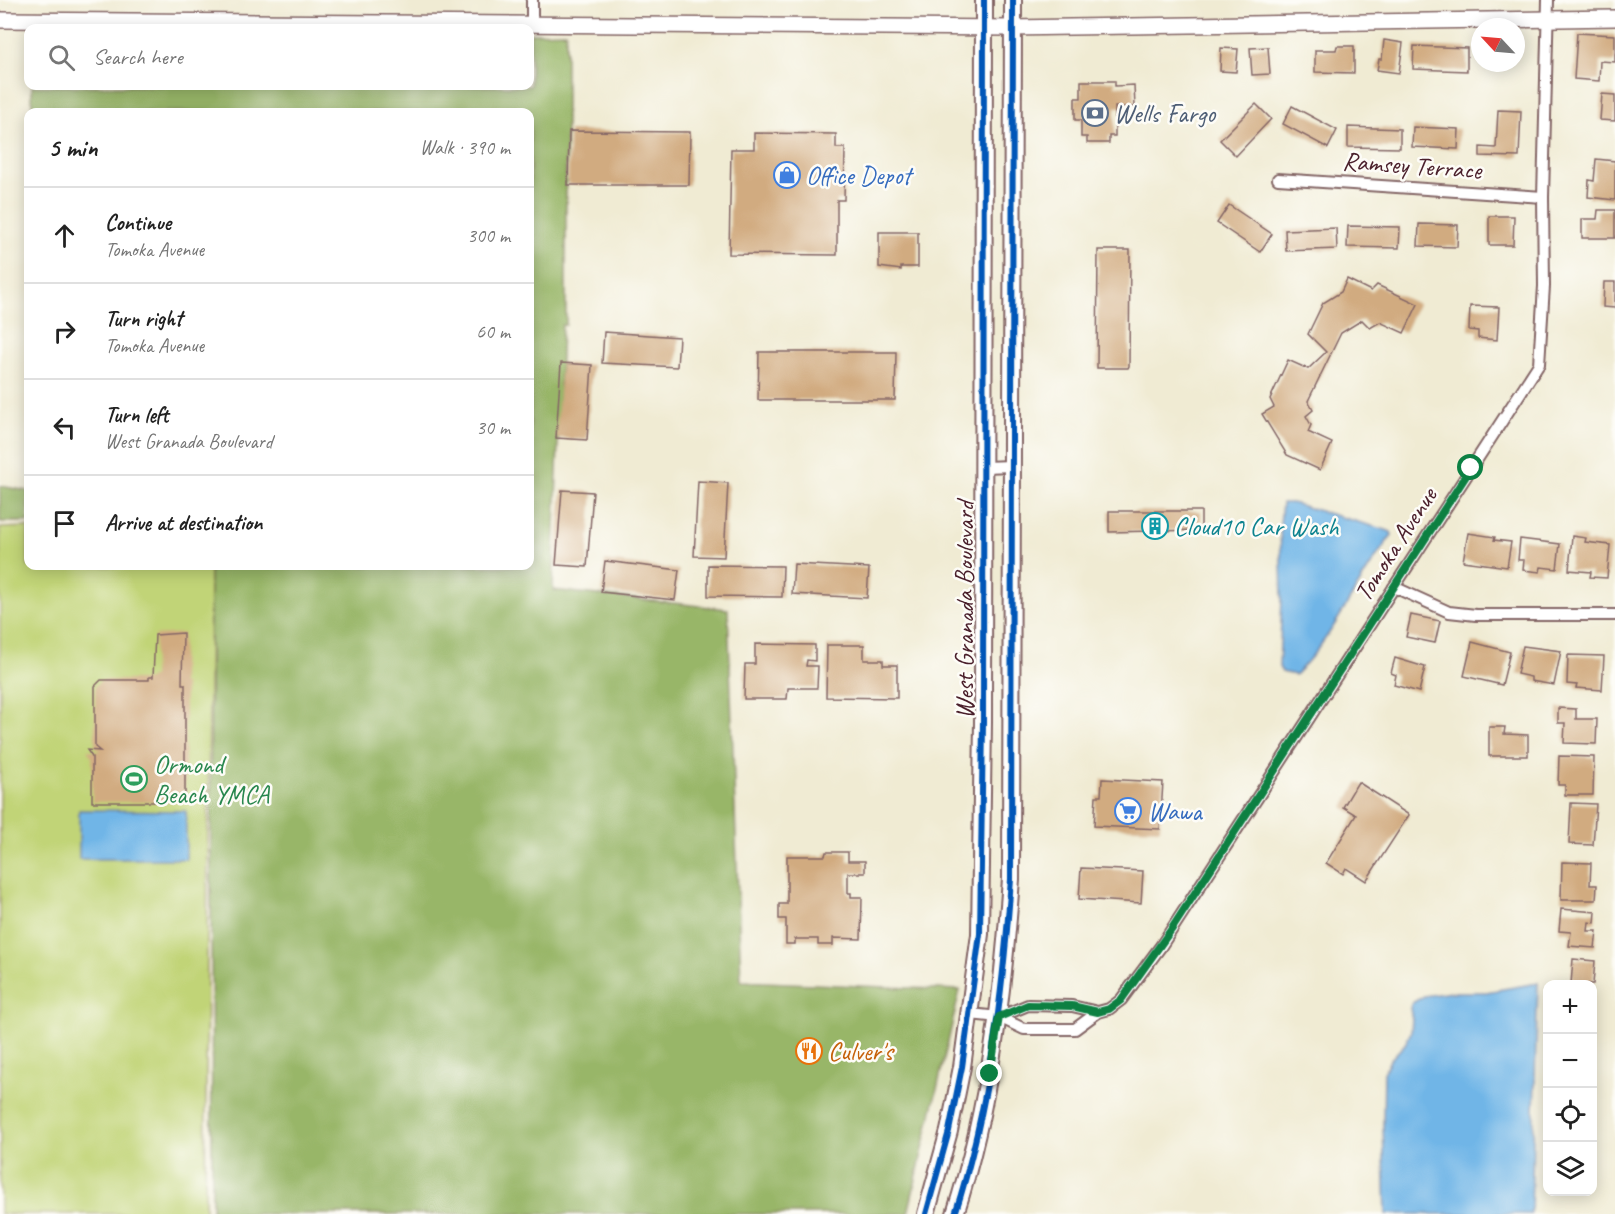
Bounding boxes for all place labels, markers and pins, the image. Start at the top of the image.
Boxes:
place label: Wells Fargo [1114,97,1217,130]
bank icon: Wells Fargo [1080,98,1110,128]
place label: Office Depot [806,159,914,192]
shop icon: Office Depot [772,160,802,190]
place label: Cloud10 Car Wash [1174,510,1340,543]
building icon: Cloud10 Car Wash [1140,511,1170,541]
place label: Ormond Beach YMCA [154,748,271,811]
sports icon: Ormond Beach YMCA [119,764,149,794]
place label: Wawa [1148,795,1203,828]
supermarket icon: Wawa [1113,796,1143,826]
place label: Culver's [828,1035,895,1068]
restaurant icon: Culver's [794,1036,824,1066]

